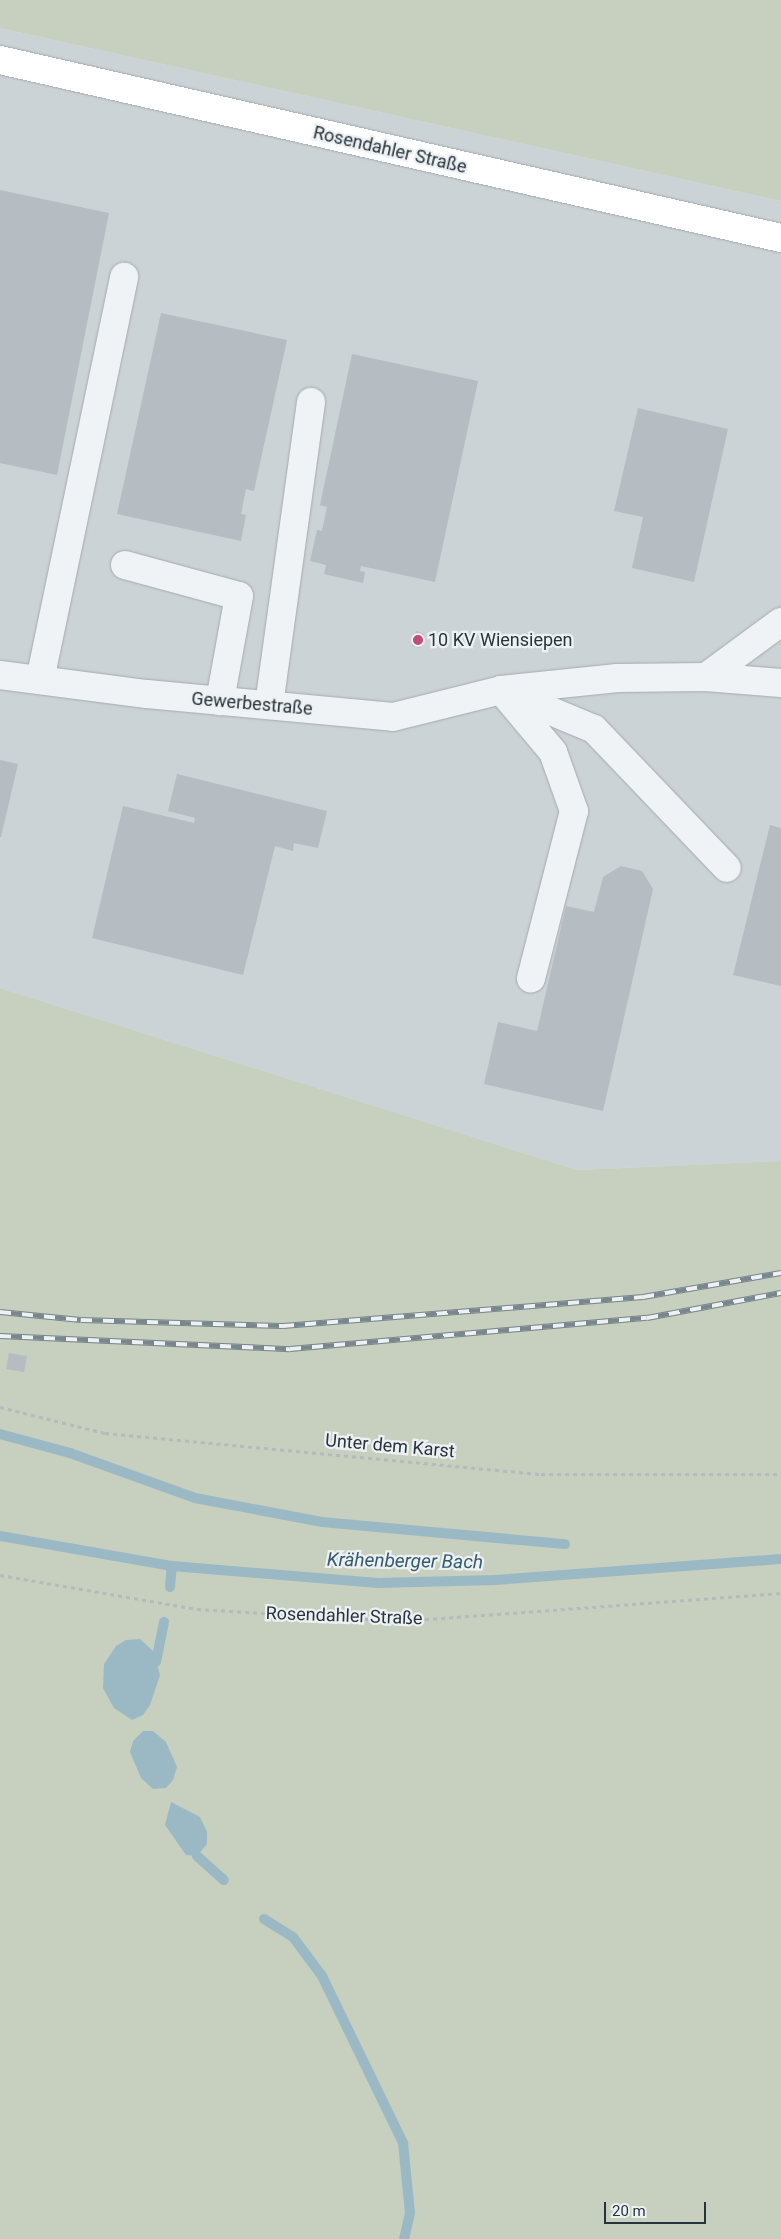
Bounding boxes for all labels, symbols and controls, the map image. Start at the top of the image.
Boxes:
street label: Rosendahler Straße [311,122,469,178]
place label: 10 KV Wiensiepen [428,629,573,651]
marker: 10 KV Wiensiepen [412,634,424,646]
street label: Gewerbestraße [190,688,314,720]
street label: Unter dem Karst [324,1430,456,1462]
water label: Krähenberger Bach [327,1548,483,1574]
street label: Rosendahler Straße [265,1602,423,1630]
scale bar [606,2192,708,2224]
text: 20 m [612,2202,646,2220]

